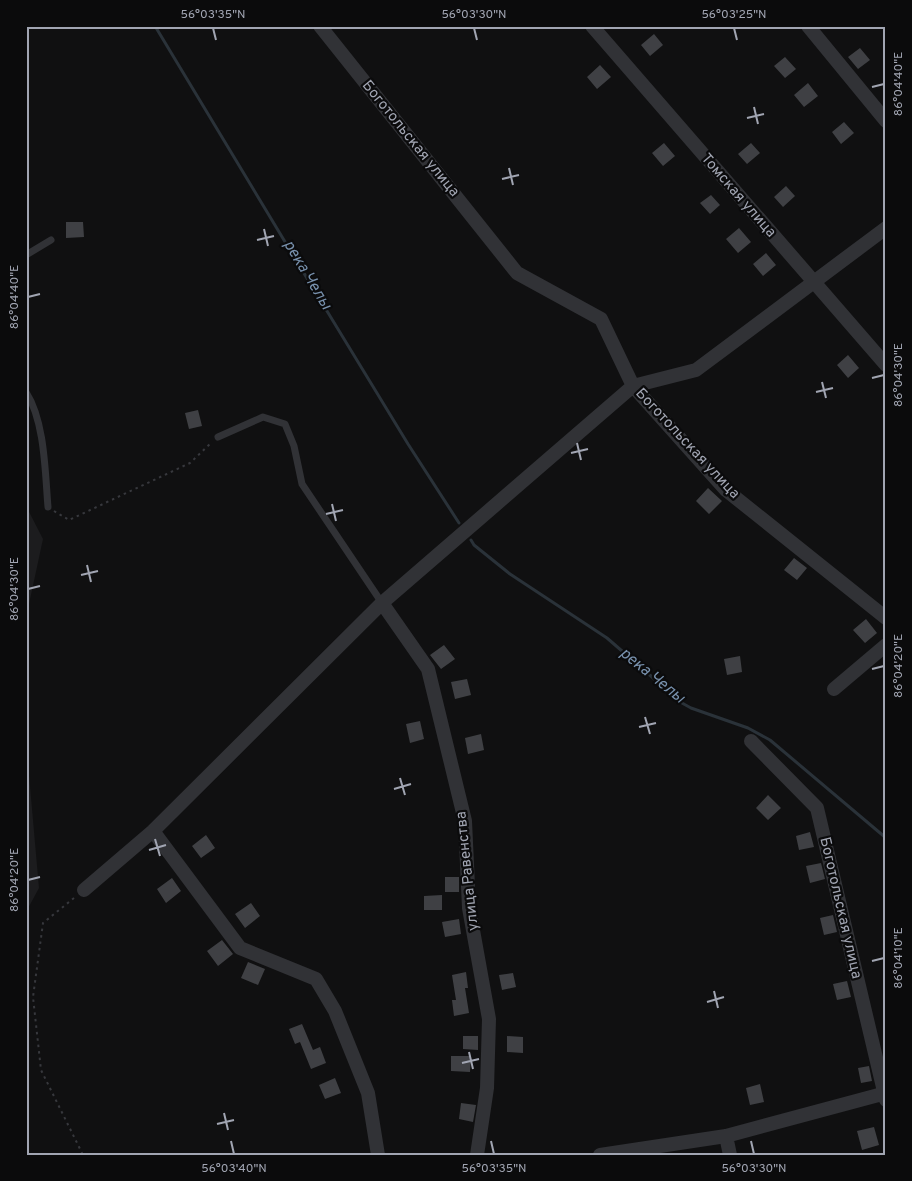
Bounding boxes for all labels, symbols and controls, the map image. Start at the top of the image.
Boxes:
text: 56°03'35"N [180,7,246,23]
text: 56°03'30"N [441,7,507,23]
text: 56°03'25"N [701,7,767,23]
text: 86°04'40"E [891,52,907,116]
street label: Боготольская улица [357,77,463,201]
street label: Томская улица [696,150,780,242]
water label: река Челы [278,236,336,314]
text: 86°04'40"E [7,265,23,329]
text: 86°04'30"E [891,343,907,407]
street label: Боготольская улица [631,385,743,503]
text: 86°04'30"E [7,557,23,621]
text: 86°04'20"E [891,634,907,698]
water label: река Челы [615,644,689,709]
street label: улица Равенства [452,810,484,932]
street label: Боготольская улица [814,835,866,981]
text: 86°04'20"E [7,848,23,912]
text: 86°04'10"E [891,927,907,989]
text: 56°03'40"N [201,1161,267,1177]
text: 56°03'35"N [461,1161,527,1177]
text: 56°03'30"N [721,1161,787,1177]

